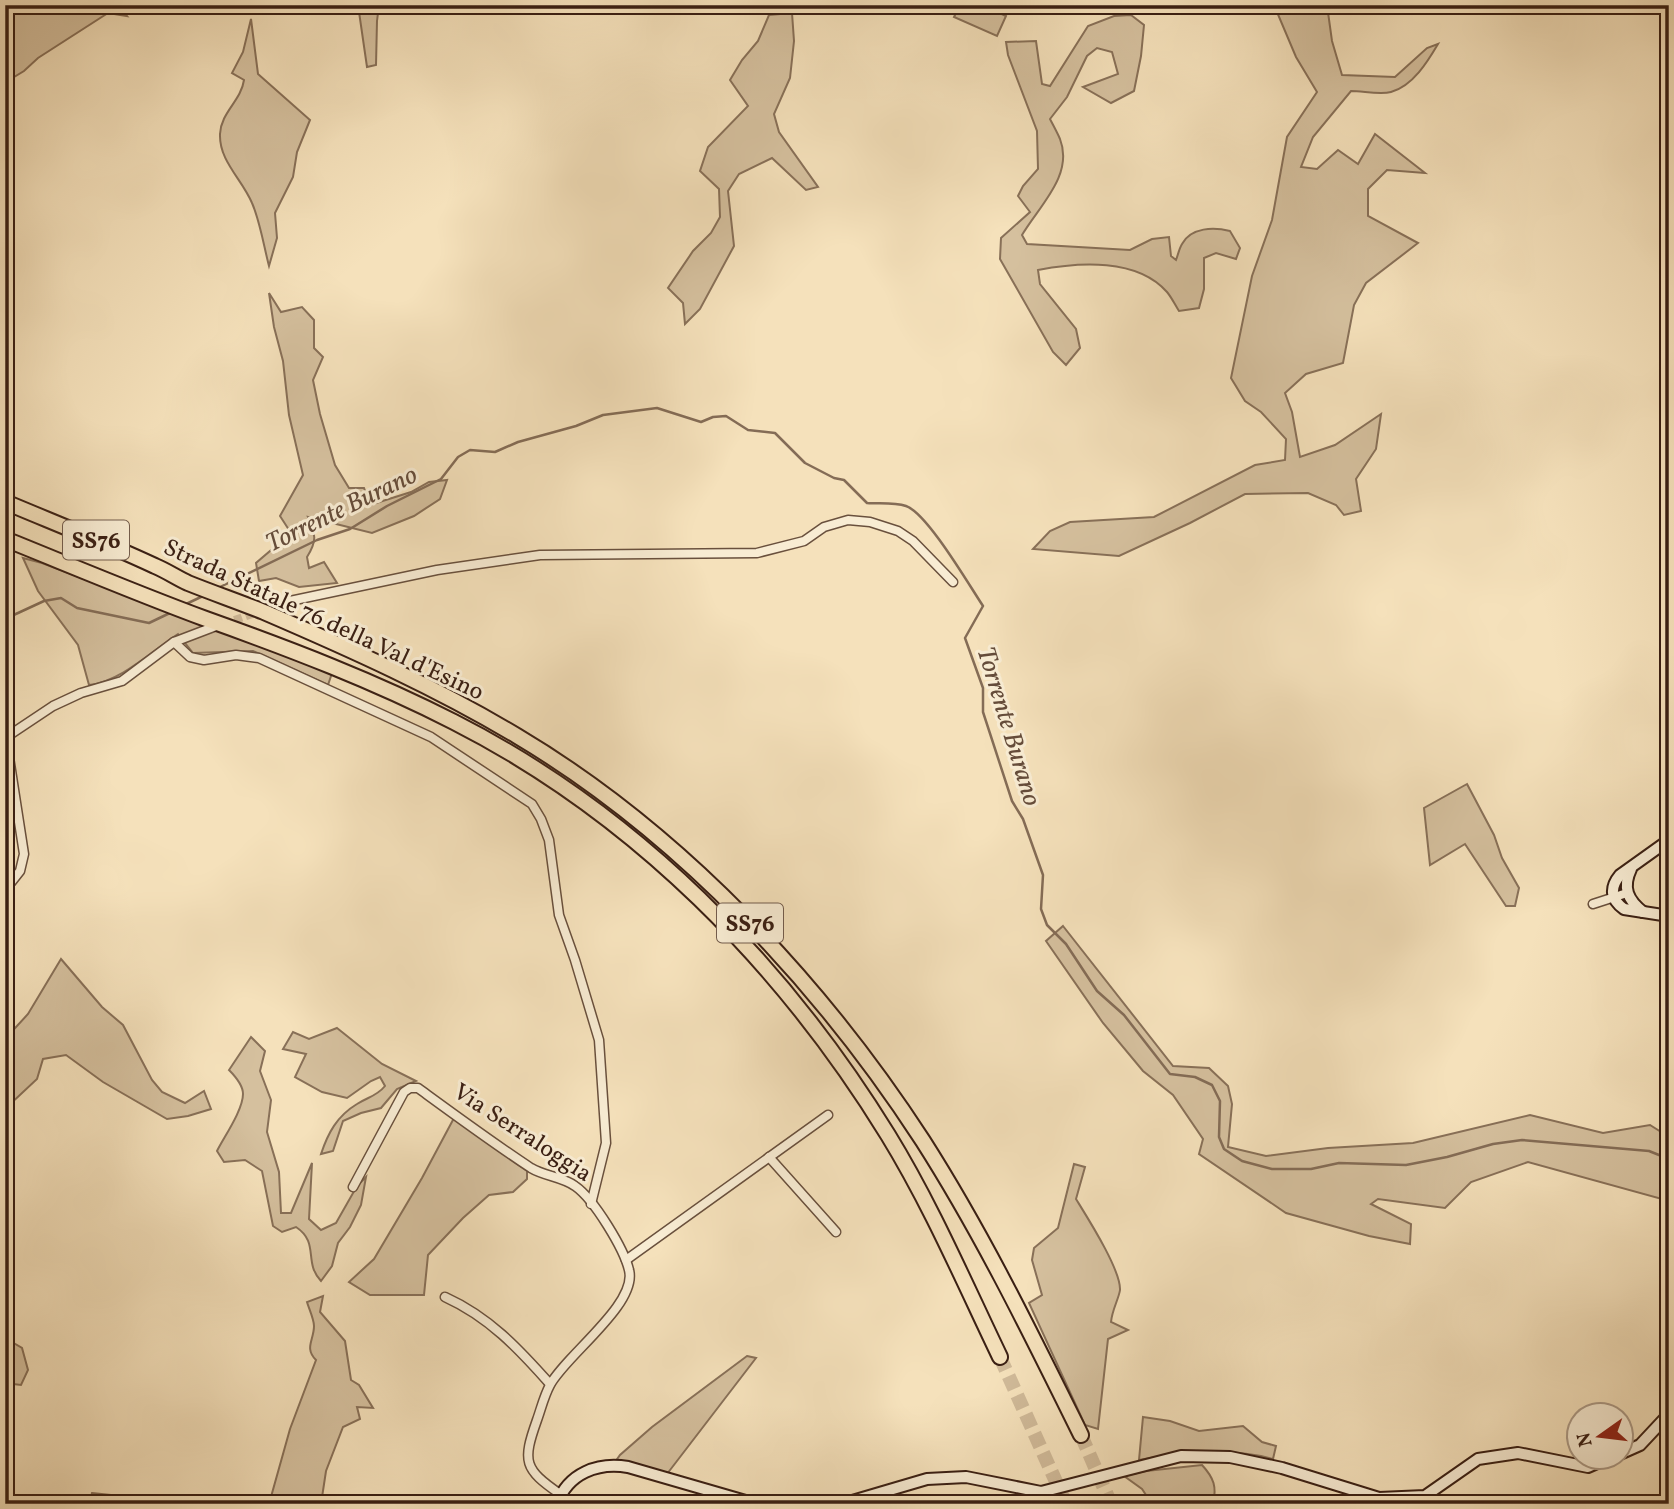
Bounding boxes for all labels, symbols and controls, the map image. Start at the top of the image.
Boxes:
water label: Torrente Burano [260,458,424,562]
road number: SS76 [63,520,129,560]
street label: Strada Statale 76 della Val d'Esino [157,531,489,710]
water label: Torrente Burano [967,643,1049,811]
road number: SS76 [717,904,783,942]
street label: Via Serraloggia [446,1076,598,1191]
north arrow [1566,1400,1636,1470]
text: N [1571,1430,1600,1449]

